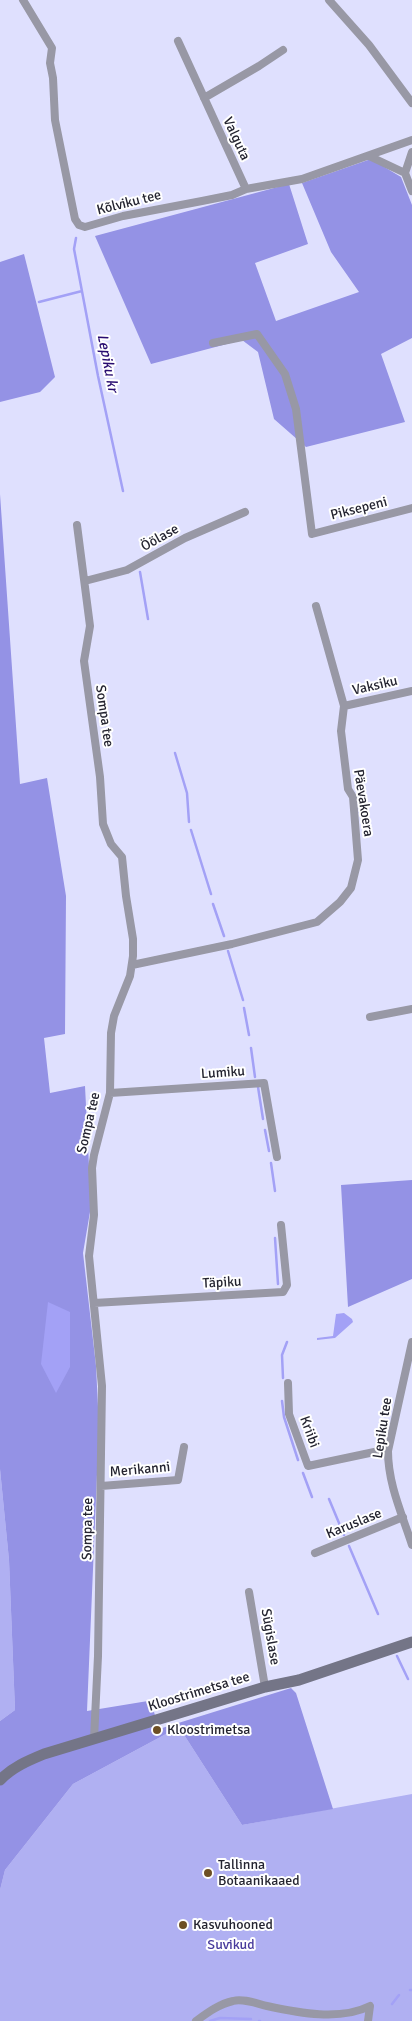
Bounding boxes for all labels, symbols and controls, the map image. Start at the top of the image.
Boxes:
street label: Valguta [219,115,253,163]
street label: Kõlviku tee [95,187,163,219]
water label: Lepiku kr [93,332,121,394]
street label: Piksepeni [329,494,389,524]
street label: Öölase [138,521,182,555]
street label: Vaksiku [351,673,399,699]
street label: Sompa tee [91,684,117,748]
street label: Päevakoera [349,768,377,838]
street label: Lumiku [200,1063,246,1083]
street label: Sompa tee [74,1091,104,1155]
street label: Täpiku [202,1274,242,1292]
street label: Lepiku tee [370,1396,396,1460]
street label: Kriibi [296,1414,322,1450]
street label: Merikanni [109,1459,171,1481]
street label: Sompa tee [79,1498,97,1560]
street label: Karuslase [324,1505,384,1543]
street label: Sügislase [257,1607,283,1667]
street label: Kloostrimetsa tee [146,1669,252,1715]
place label: Kloostrimetsa [167,1722,250,1738]
marker: Kloostrimetsa [151,1724,163,1736]
place label: Tallinna Botaanikaaed [218,1857,300,1890]
marker: Tallinna Botaanikaaed [202,1867,214,1879]
place label: Kasvuhooned [193,1917,273,1933]
marker: Kasvuhooned [177,1919,189,1931]
park label: Suvikud [207,1937,255,1953]

